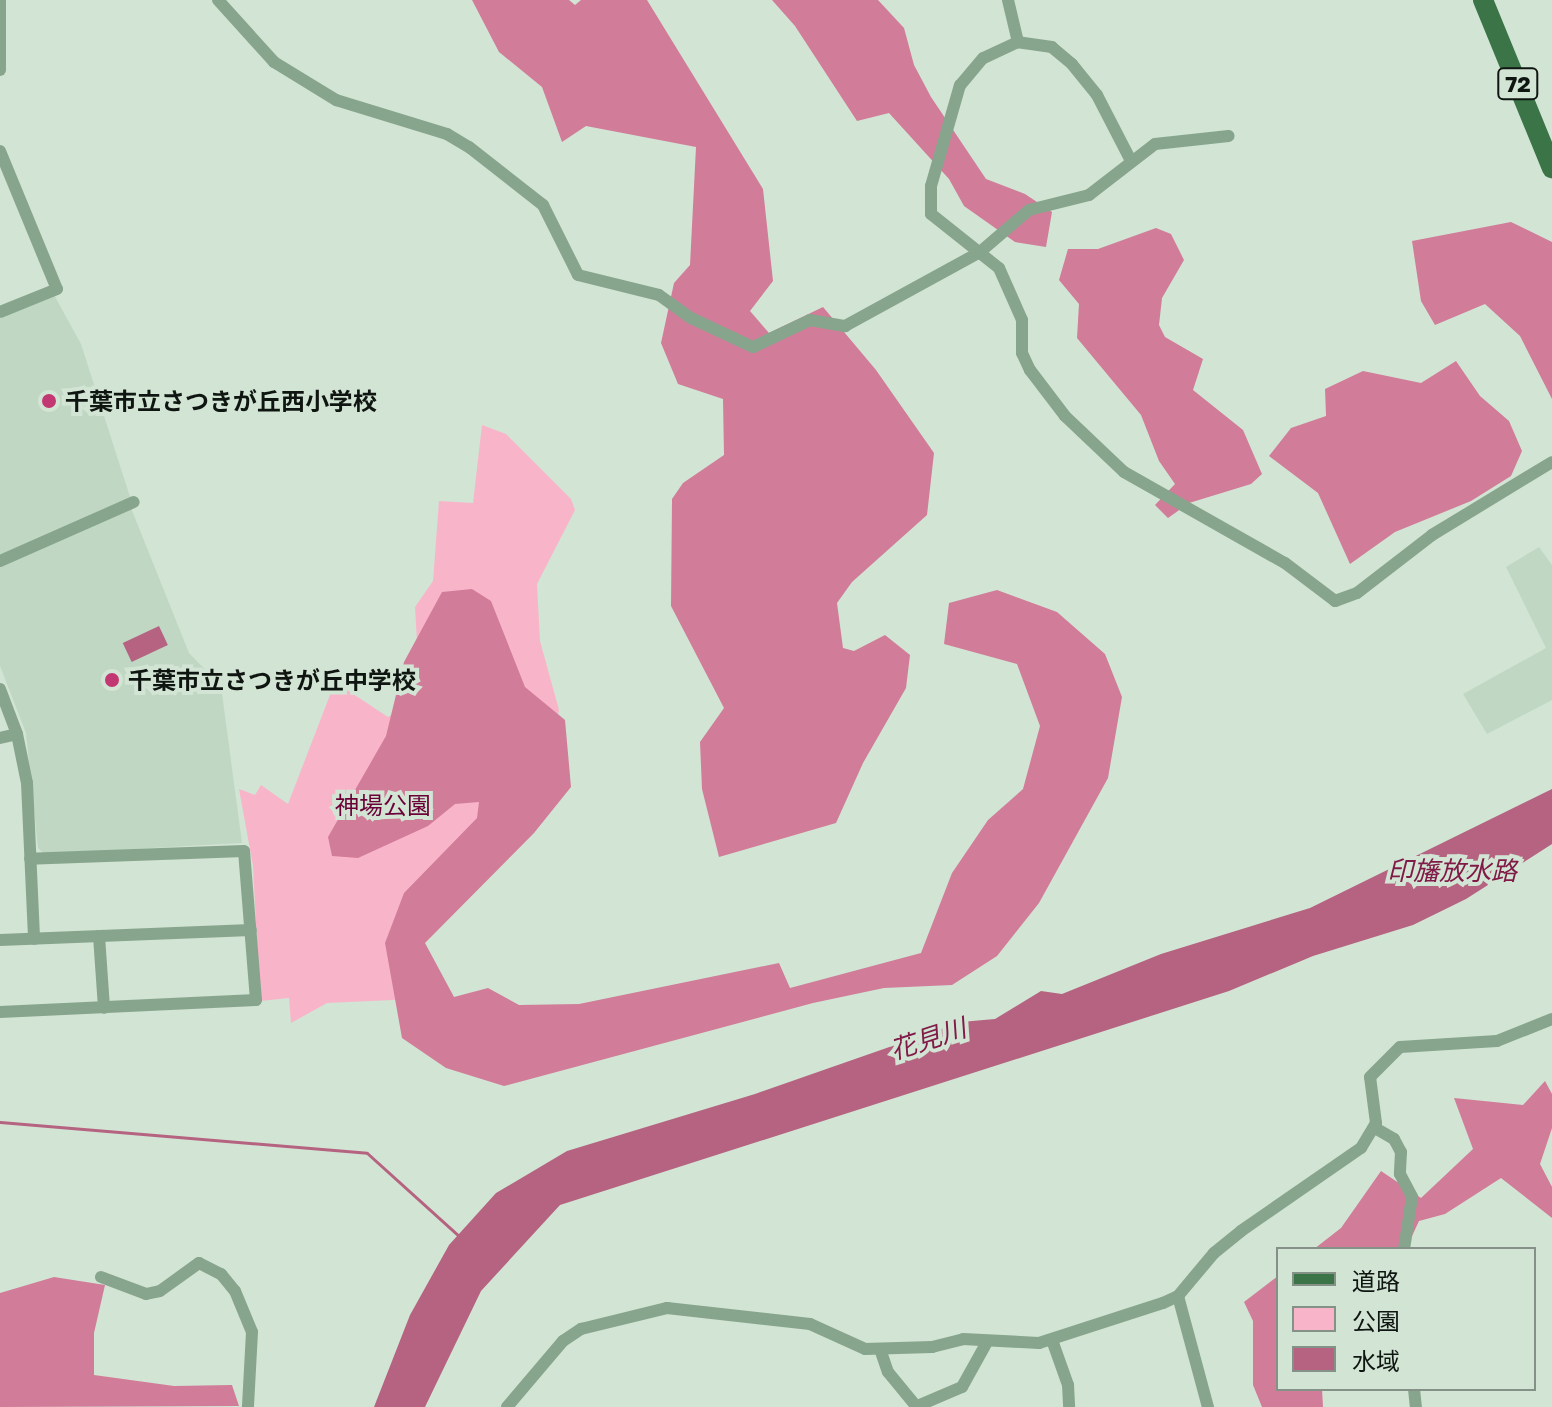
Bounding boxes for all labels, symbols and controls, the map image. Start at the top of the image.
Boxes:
road number: 72 [1496,66,1540,102]
place label: 千葉市立さつきが丘西小学校 [65,387,377,415]
marker: 千葉市立さつきが丘西小学校 [40,392,58,410]
place label: 千葉市立さつきが丘中学校 [128,666,416,694]
marker: 千葉市立さつきが丘中学校 [103,671,121,689]
park label: 神場公園 [335,791,431,819]
water label: 印旛放水路 [1387,855,1517,887]
water label: 花見川 [886,1012,970,1066]
legend [1276,1247,1536,1391]
text: 道路 [1352,1266,1400,1295]
text: 公園 [1352,1306,1400,1335]
text: 水域 [1352,1346,1400,1375]

